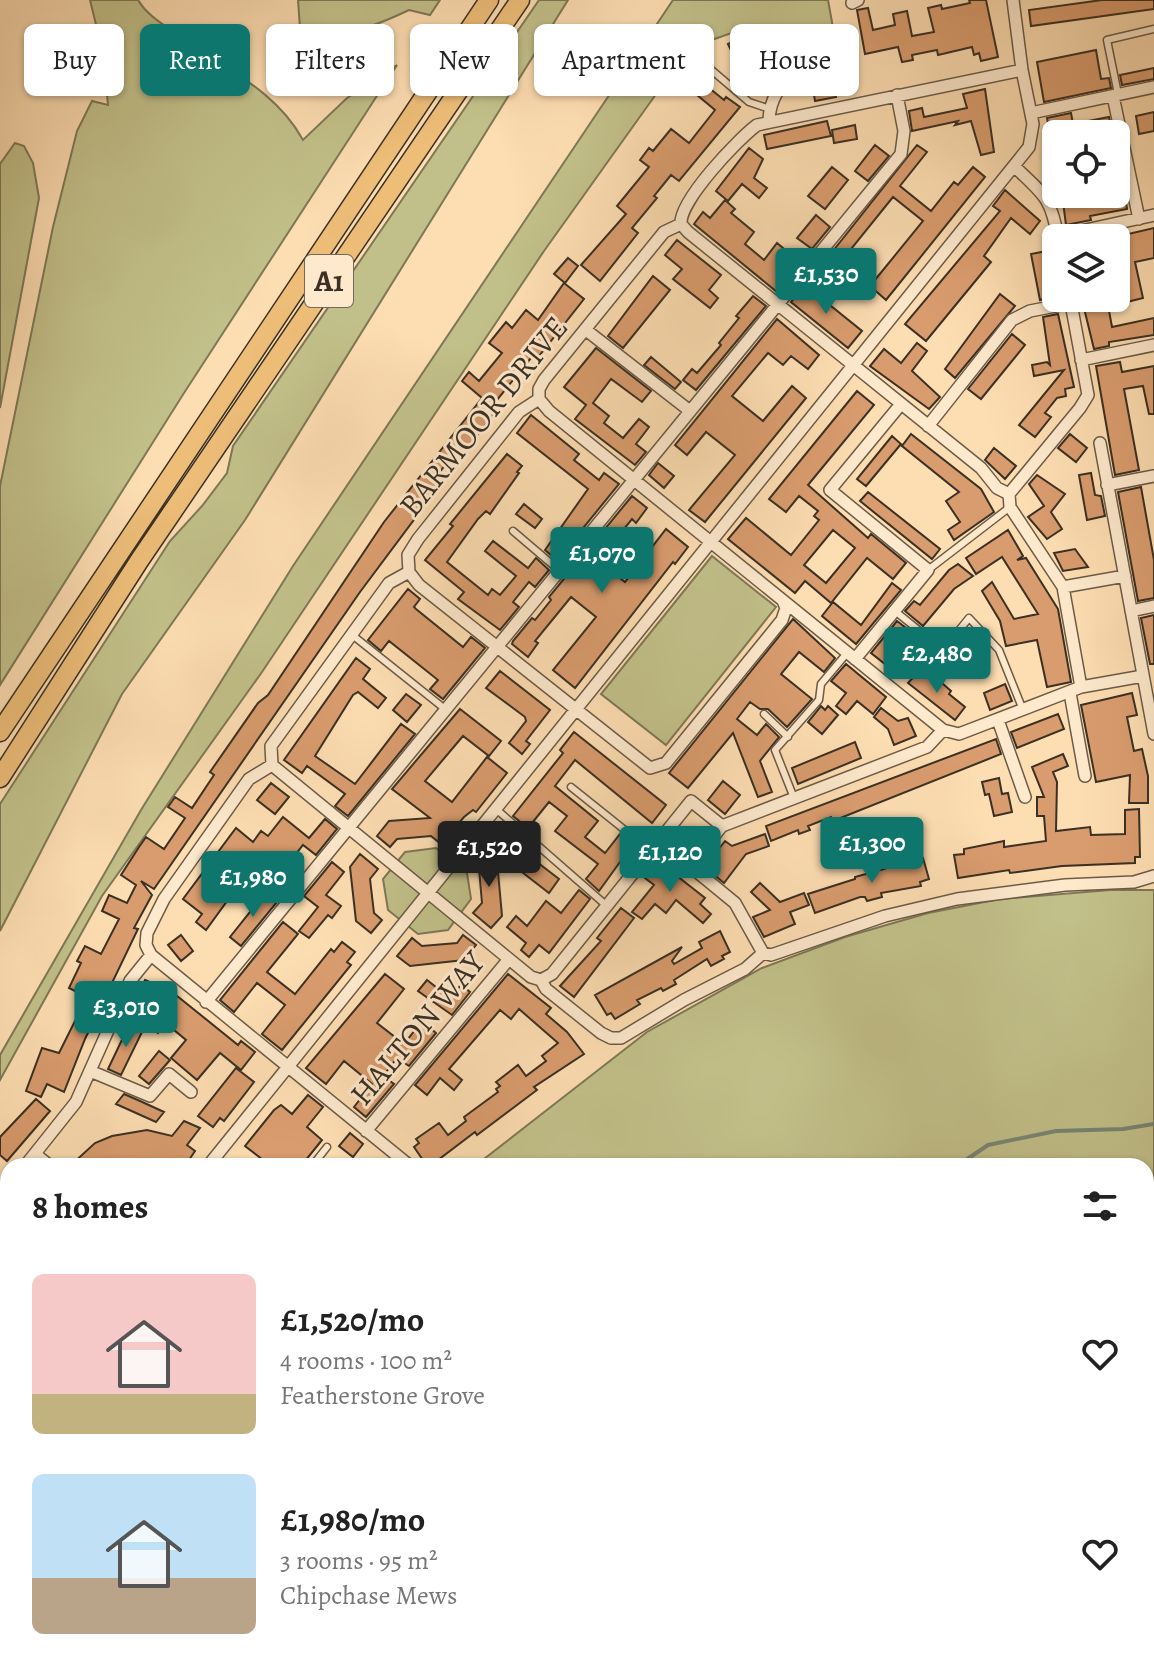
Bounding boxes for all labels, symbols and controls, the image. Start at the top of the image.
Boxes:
chip: Buy [24,24,124,96]
chip: Rent [140,24,250,96]
chip: Filters [266,24,394,96]
chip: New [410,24,518,96]
chip: Apartment [534,24,714,96]
chip: House [730,24,859,96]
map controls [1042,120,1130,312]
button: locate [1042,120,1130,208]
button: layers [1042,224,1130,312]
pin: £1,530 [761,248,891,316]
road number: A1 [305,255,353,307]
text: £1,530 [793,256,859,291]
street label: BARMOOR DRIVE [388,306,578,526]
pin: £1,070 [537,527,667,595]
text: £1,070 [568,535,636,570]
pin: £2,480 [872,627,1002,695]
text: £2,480 [902,635,972,670]
pin: £1,300 [807,817,937,885]
pin: £1,520 [424,821,554,889]
text: £1,300 [838,825,906,860]
pin: £1,120 [605,826,735,894]
text: £1,520 [456,829,522,864]
text: £1,120 [638,834,702,869]
pin: £1,980 [188,851,318,919]
text: £1,980 [219,859,287,894]
street label: HALTON WAY [339,941,495,1115]
pin: £3,010 [61,981,191,1049]
text: £3,010 [92,989,160,1024]
text: 8 homes [32,1183,148,1230]
icon: filters [1078,1184,1122,1228]
text: £1,520/mo [280,1296,424,1343]
icon: home [96,1306,192,1402]
icon: heart [1078,1332,1122,1376]
text: 4 rooms · 100 m² [280,1343,452,1378]
text: Featherstone Grove [280,1378,485,1413]
text: £1,980/mo [280,1496,425,1543]
icon: home [96,1506,192,1602]
icon: heart [1078,1532,1122,1576]
text: 3 rooms · 95 m² [280,1543,437,1578]
text: Chipchase Mews [280,1578,457,1613]

